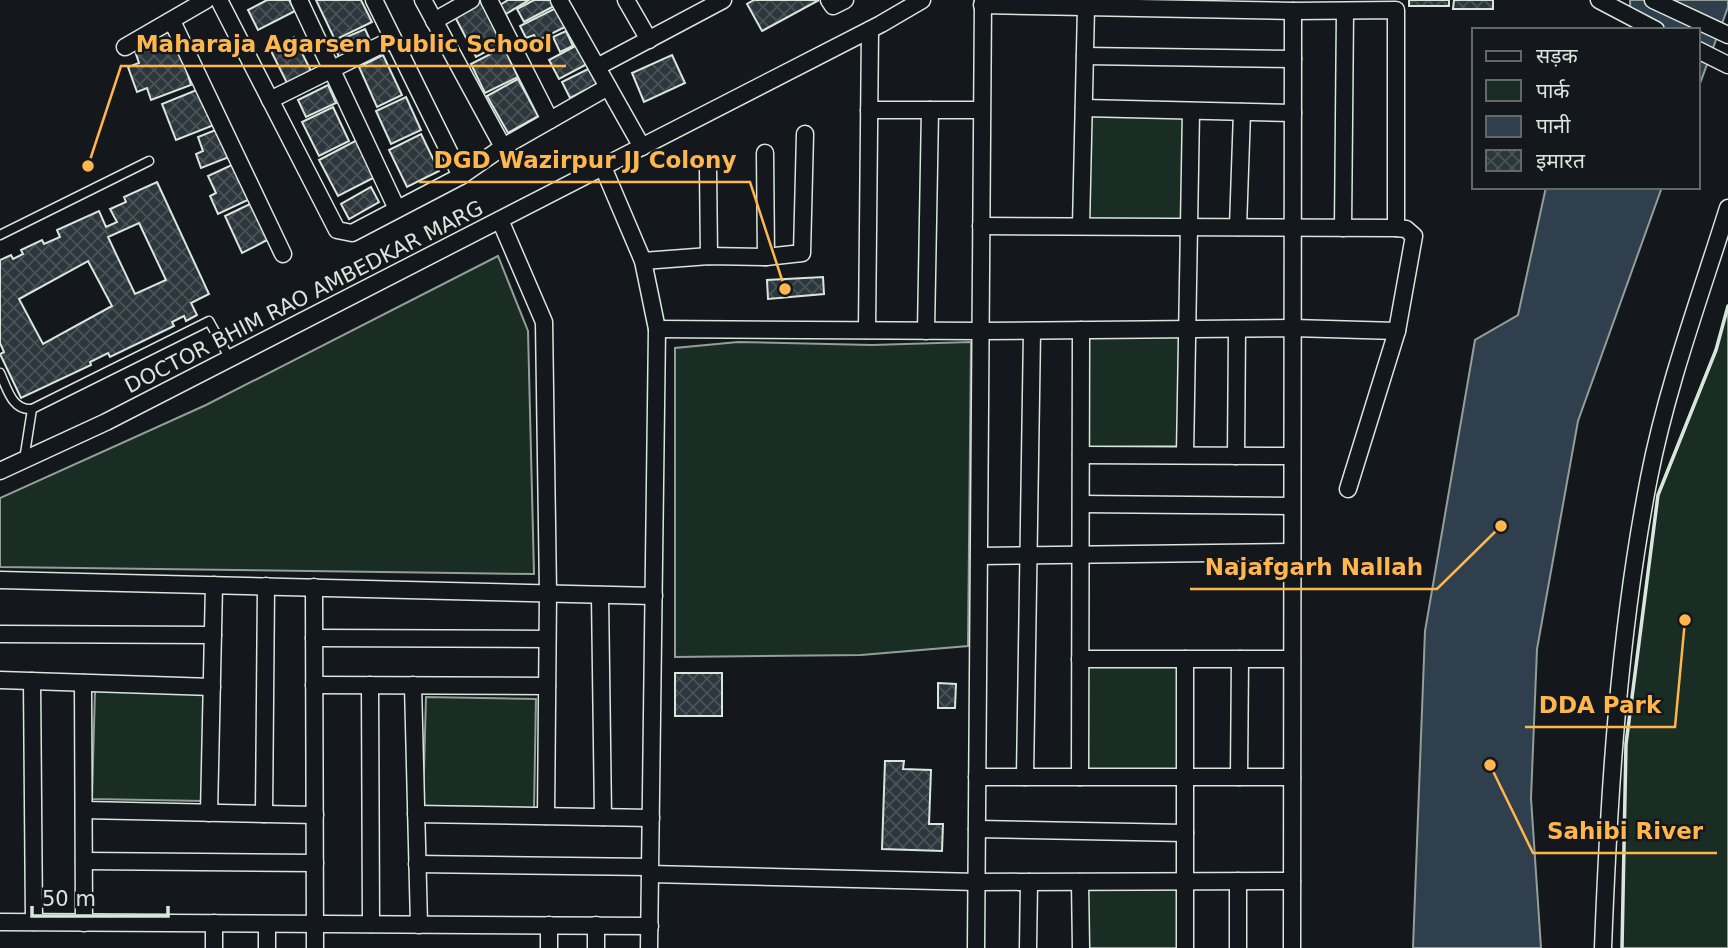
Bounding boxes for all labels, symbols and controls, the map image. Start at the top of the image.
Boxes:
callout: Maharaja Agarsen Public School [121,22,566,66]
legend [1472,28,1700,189]
text: Maharaja Agarsen Public School [136,31,552,57]
text: सड़क [1536,44,1578,68]
text: पार्क [1536,79,1570,103]
text: पानी [1536,114,1571,138]
callout: DGD Wazirpur JJ Colony [419,138,750,182]
text: DGD Wazirpur JJ Colony [434,147,736,173]
text: इमारत [1536,149,1586,173]
street label: DOCTOR BHIM RAO AMBEDKAR MARG [121,196,487,398]
callout: Najafgarh Nallah [1190,545,1437,589]
text: Najafgarh Nallah [1205,554,1423,580]
callout: DDA Park [1525,683,1675,727]
text: DDA Park [1539,692,1662,718]
callout: Sahibi River [1533,809,1717,853]
text: Sahibi River [1547,818,1704,844]
scale bar [32,874,168,918]
text: 50 m [42,887,96,911]

